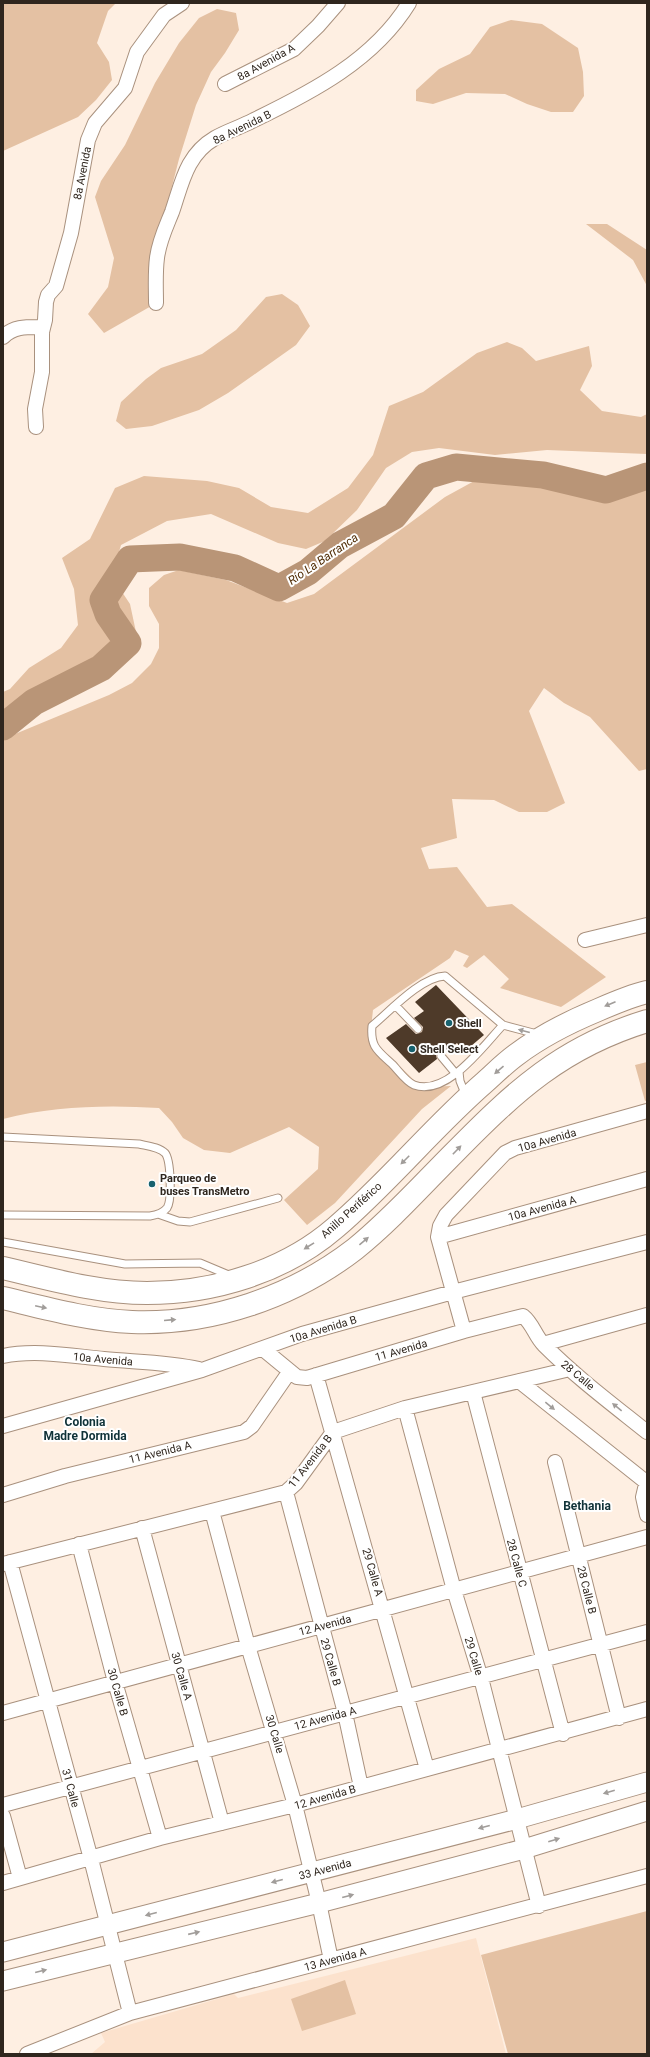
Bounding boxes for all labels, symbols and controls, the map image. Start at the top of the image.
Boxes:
street label: 8a Avenida A [235,41,298,84]
street label: 8a Avenida B [211,108,274,147]
street label: 8a Avenida [71,145,94,201]
water label: Río La Barranca [285,530,361,588]
one-way arrow [604,1002,616,1008]
place label: Shell [457,1017,482,1030]
marker: Shell [444,1018,454,1028]
one-way arrow [517,1028,529,1034]
place label: Shell Select [420,1043,479,1056]
marker: Shell Select [407,1044,417,1054]
one-way arrow [494,1065,504,1074]
street label: 10a Avenida [517,1126,578,1155]
one-way arrow [452,1145,462,1155]
one-way arrow [400,1155,410,1164]
place label: Parqueo de buses TransMetro [160,1172,249,1198]
marker: Parqueo de buses TransMetro [147,1179,157,1189]
street label: Anillo Periférico [318,1180,384,1241]
street label: 10a Avenida A [507,1193,578,1224]
one-way arrow [359,1236,370,1245]
one-way arrow [303,1243,315,1250]
one-way arrow [35,1304,47,1310]
street label: 10a Avenida B [288,1313,358,1346]
one-way arrow [164,1317,176,1324]
street label: 11 Avenida [373,1337,429,1364]
street label: 10a Avenida [72,1350,133,1369]
street label: 28 Calle [558,1358,597,1393]
one-way arrow [544,1401,555,1410]
one-way arrow [611,1403,622,1412]
district label: Colonia Madre Dormida [43,1415,127,1443]
street label: 11 Avenida B [286,1432,335,1490]
street label: 11 Avenida A [128,1438,194,1467]
district label: Bethania [563,1499,611,1513]
street label: 28 Calle C [504,1538,529,1589]
street label: 29 Calle A [359,1547,386,1598]
street label: 28 Calle B [574,1565,599,1616]
street label: 12 Avenida [297,1612,353,1639]
street label: 29 Calle [462,1635,486,1677]
street label: 29 Calle B [318,1637,344,1688]
street label: 30 Calle A [168,1651,195,1702]
street label: 30 Calle B [105,1667,131,1718]
street label: 12 Avenida A [293,1704,358,1733]
street label: 30 Calle [263,1713,287,1755]
street label: 31 Calle [59,1767,82,1809]
street label: 12 Avenida B [293,1782,358,1812]
one-way arrow [603,1789,615,1795]
one-way arrow [478,1824,490,1830]
one-way arrow [548,1837,560,1843]
street label: 33 Avenida [297,1856,353,1883]
one-way arrow [271,1878,283,1884]
one-way arrow [342,1893,354,1899]
one-way arrow [145,1911,157,1917]
one-way arrow [188,1930,200,1936]
street label: 13 Avenida A [303,1945,368,1974]
one-way arrow [35,1968,47,1974]

